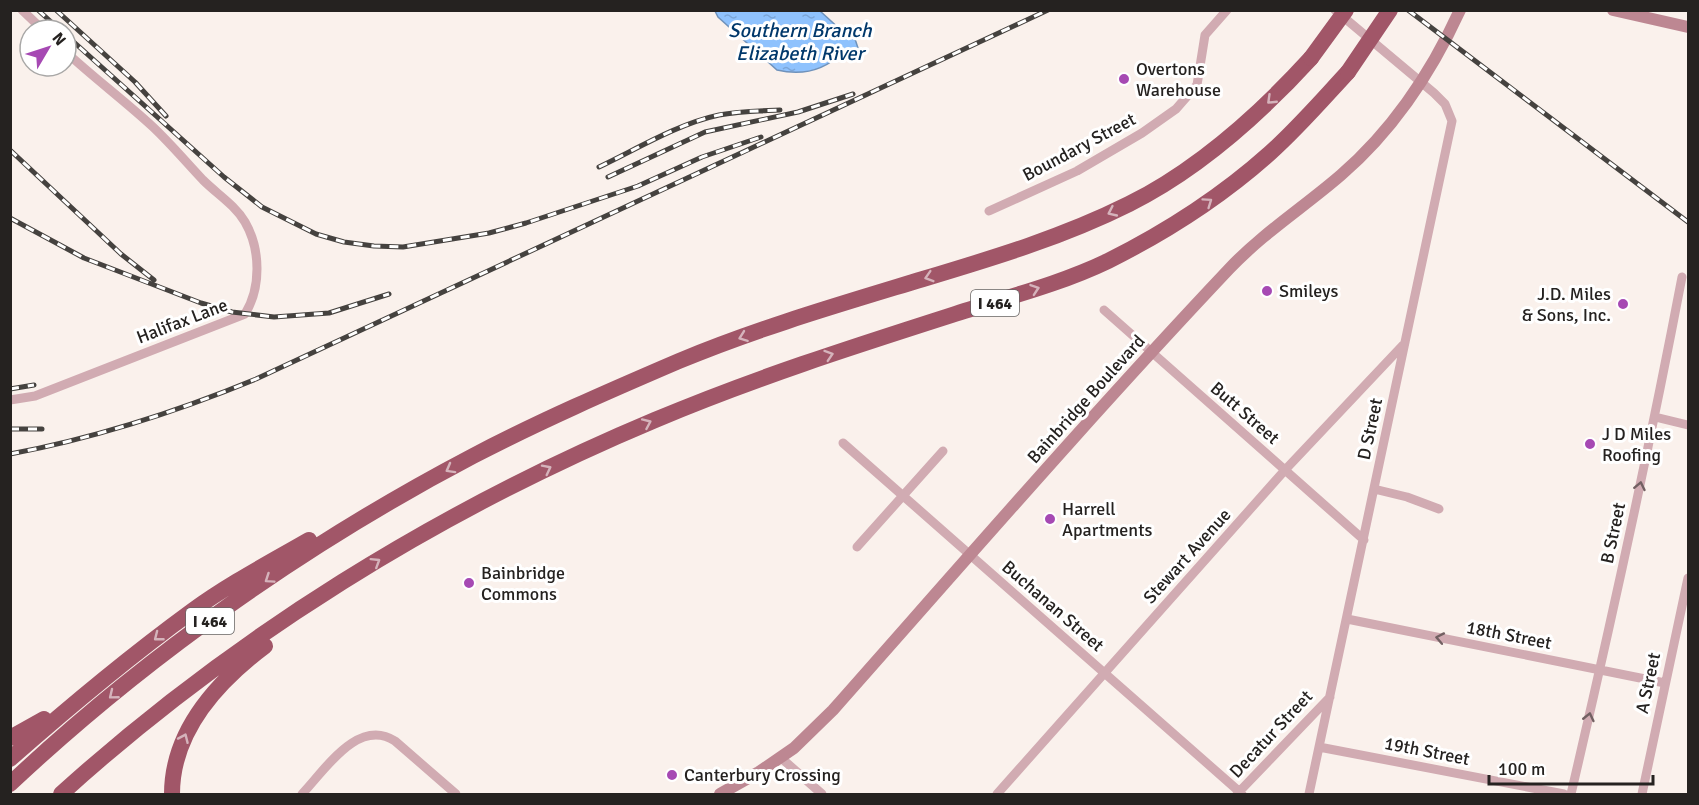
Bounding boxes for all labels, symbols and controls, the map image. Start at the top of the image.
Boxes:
north arrow [18,18,78,78]
water label: Southern Branch Elizabeth River [728,18,873,66]
text: N [48,29,70,50]
place label: Overtons Warehouse [1136,58,1221,101]
marker: Overtons Warehouse [1117,72,1131,86]
one-way arrow [1267,93,1277,104]
street label: Boundary Street [1019,108,1139,186]
one-way arrow [1202,198,1213,209]
one-way arrow [1108,204,1119,216]
one-way arrow [924,270,935,282]
place label: Smileys [1279,280,1339,302]
place label: J.D. Miles & Sons, Inc. [1522,283,1611,326]
one-way arrow [1029,284,1040,297]
marker: Smileys [1260,284,1274,298]
road number: I 464 [971,290,1019,316]
street label: Halifax Lane [133,294,231,348]
marker: J.D. Miles & Sons, Inc. [1616,297,1630,311]
one-way arrow [738,329,749,342]
street label: Bainbridge Boulevard [1023,330,1149,468]
one-way arrow [823,350,834,362]
street label: Butt Street [1206,377,1284,449]
street label: D Street [1353,396,1387,462]
one-way arrow [640,419,651,431]
place label: J D Miles Roofing [1602,423,1671,466]
marker: J D Miles Roofing [1583,437,1597,451]
one-way arrow [446,462,456,473]
one-way arrow [541,465,552,476]
one-way arrow [1633,481,1646,491]
place label: Harrell Apartments [1062,498,1152,541]
street label: B Street [1596,501,1630,565]
street label: Stewart Avenue [1139,504,1235,608]
marker: Harrell Apartments [1043,512,1057,526]
street label: Buchanan Street [998,556,1108,656]
one-way arrow [370,558,380,570]
place label: Bainbridge Commons [481,562,565,605]
one-way arrow [265,572,276,583]
marker: Bainbridge Commons [462,576,476,590]
road number: I 464 [186,608,234,634]
street label: 18th Street [1464,616,1554,654]
one-way arrow [154,630,165,641]
one-way arrow [1435,632,1445,645]
street label: A Street [1631,650,1665,716]
street label: Decatur Street [1225,686,1317,782]
one-way arrow [109,688,120,699]
one-way arrow [1582,712,1595,722]
street label: 19th Street [1382,732,1472,770]
one-way arrow [177,733,189,744]
scale bar [1489,748,1652,786]
text: 100 m [1498,758,1545,780]
place label: Canterbury Crossing [684,764,841,786]
marker: Canterbury Crossing [665,768,679,782]

